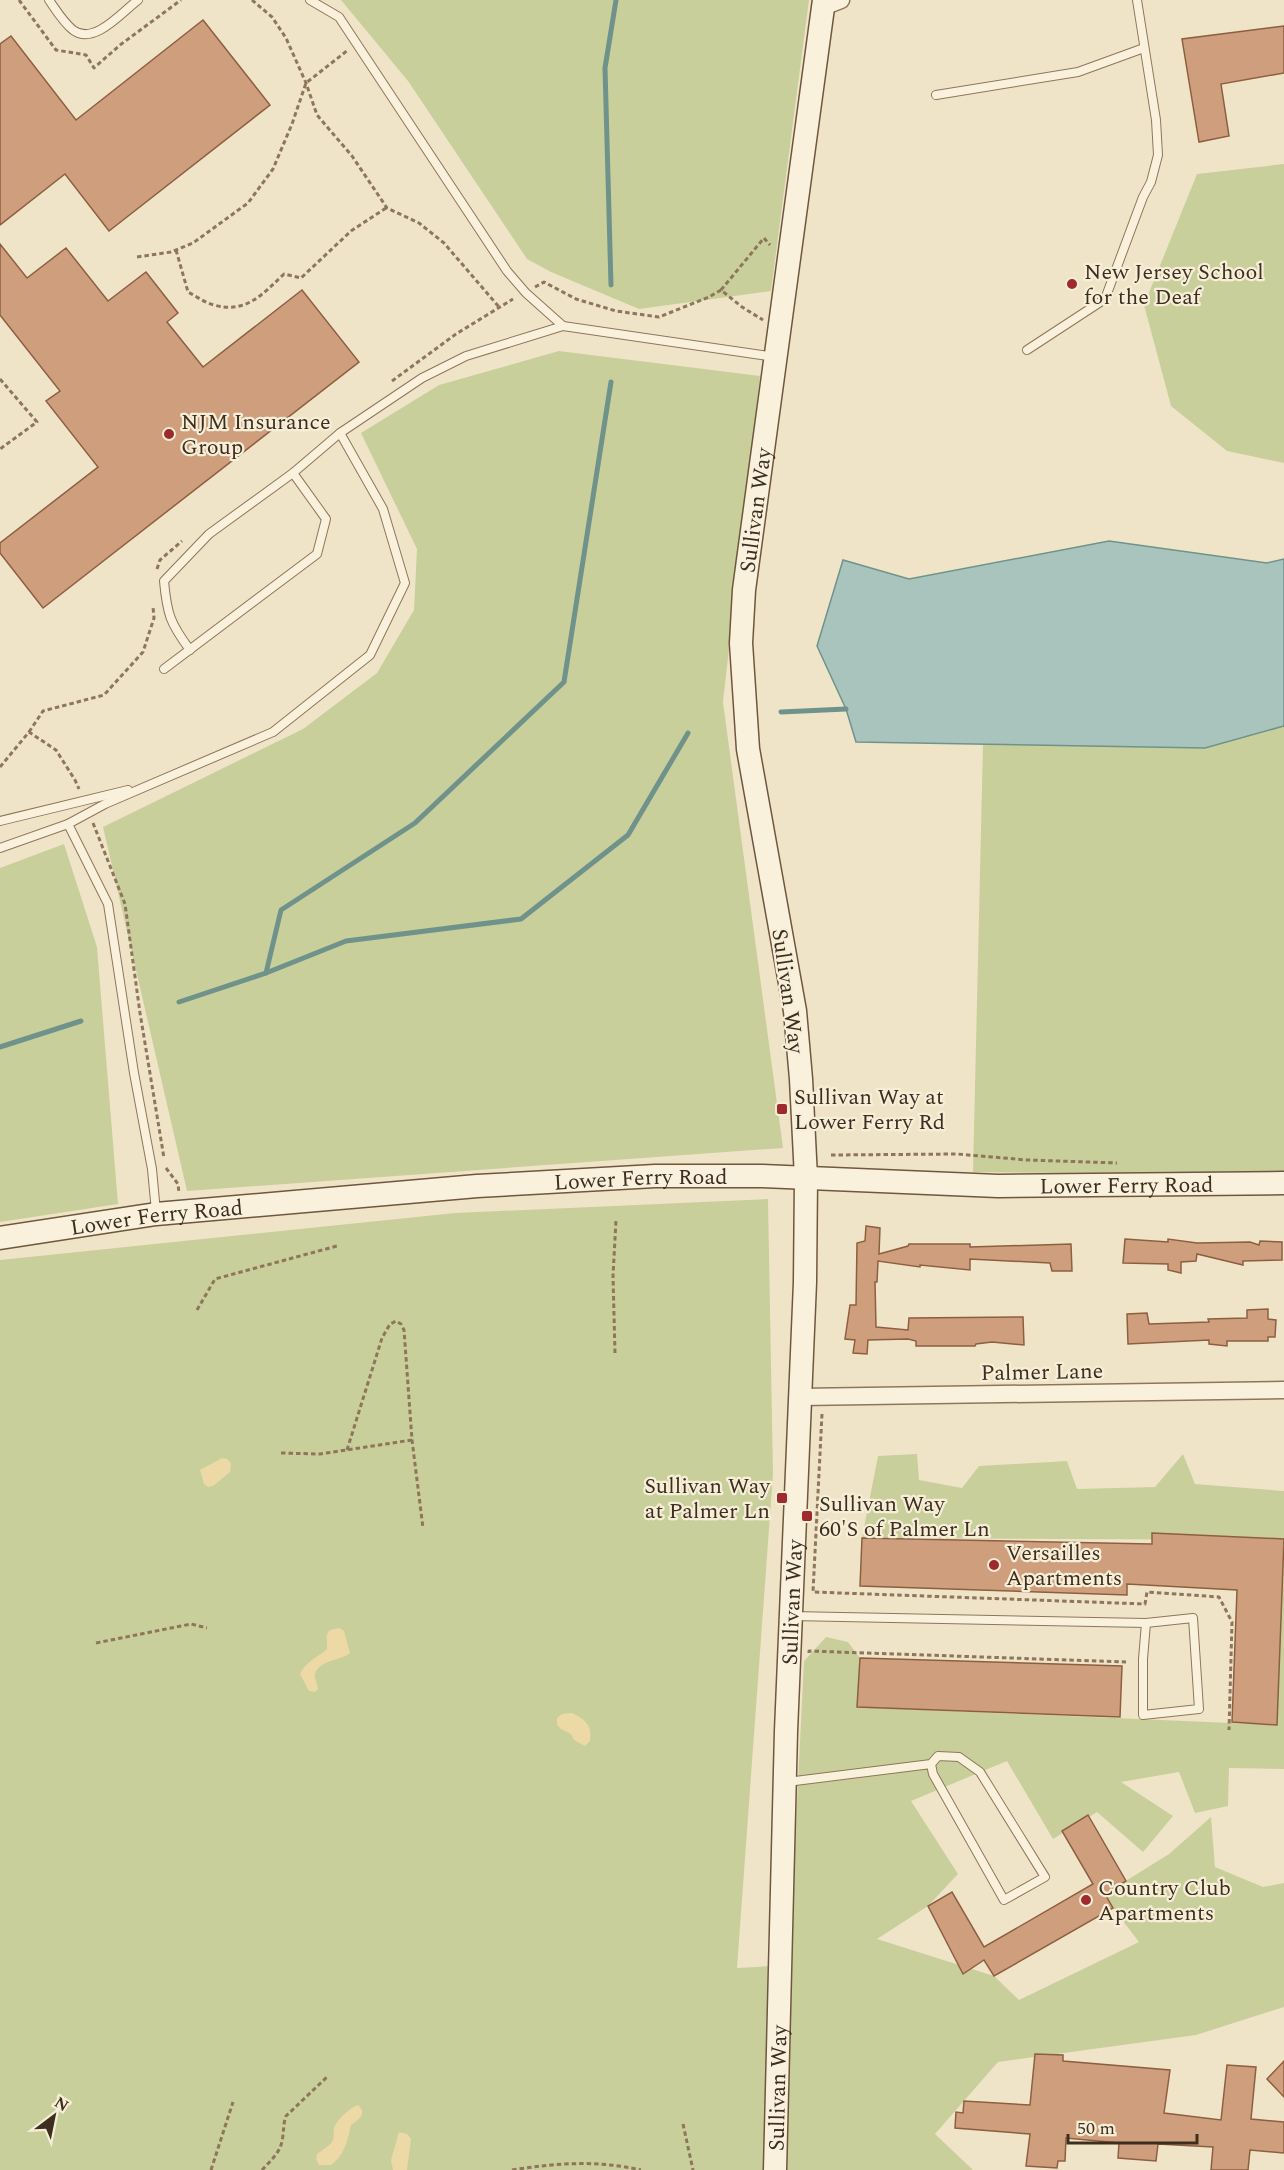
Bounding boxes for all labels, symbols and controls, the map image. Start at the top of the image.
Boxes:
place label: New Jersey School for the Deaf [1084,256,1264,314]
marker: New Jersey School for the Deaf [1065,277,1079,291]
place label: NJM Insurance Group [181,406,331,464]
marker: NJM Insurance Group [162,427,176,441]
street label: Sullivan Way [732,444,781,575]
street label: Sullivan Way [762,927,813,1057]
place label: Sullivan Way at Lower Ferry Rd [794,1081,945,1139]
marker: Sullivan Way at Lower Ferry Rd [775,1102,789,1116]
street label: Lower Ferry Road [553,1161,728,1200]
street label: Lower Ferry Road [1039,1169,1214,1204]
street label: Lower Ferry Road [68,1191,244,1245]
street label: Palmer Lane [980,1355,1104,1390]
place label: Sullivan Way at Palmer Ln [644,1470,771,1528]
place label: Sullivan Way 60'S of Palmer Ln [819,1488,990,1546]
marker: Sullivan Way at Palmer Ln [775,1491,789,1505]
marker: Sullivan Way 60'S of Palmer Ln [800,1509,814,1523]
street label: Sullivan Way [774,1537,812,1666]
place label: Versailles Apartments [1006,1537,1122,1595]
marker: Versailles Apartments [987,1558,1001,1572]
place label: Country Club Apartments [1098,1872,1231,1930]
marker: Country Club Apartments [1079,1893,1093,1907]
street label: Sullivan Way [760,2023,797,2151]
north arrow [24,2086,84,2146]
text: N [50,2090,73,2118]
scale bar [1068,2107,1197,2145]
text: 50 m [1077,2115,1115,2142]

